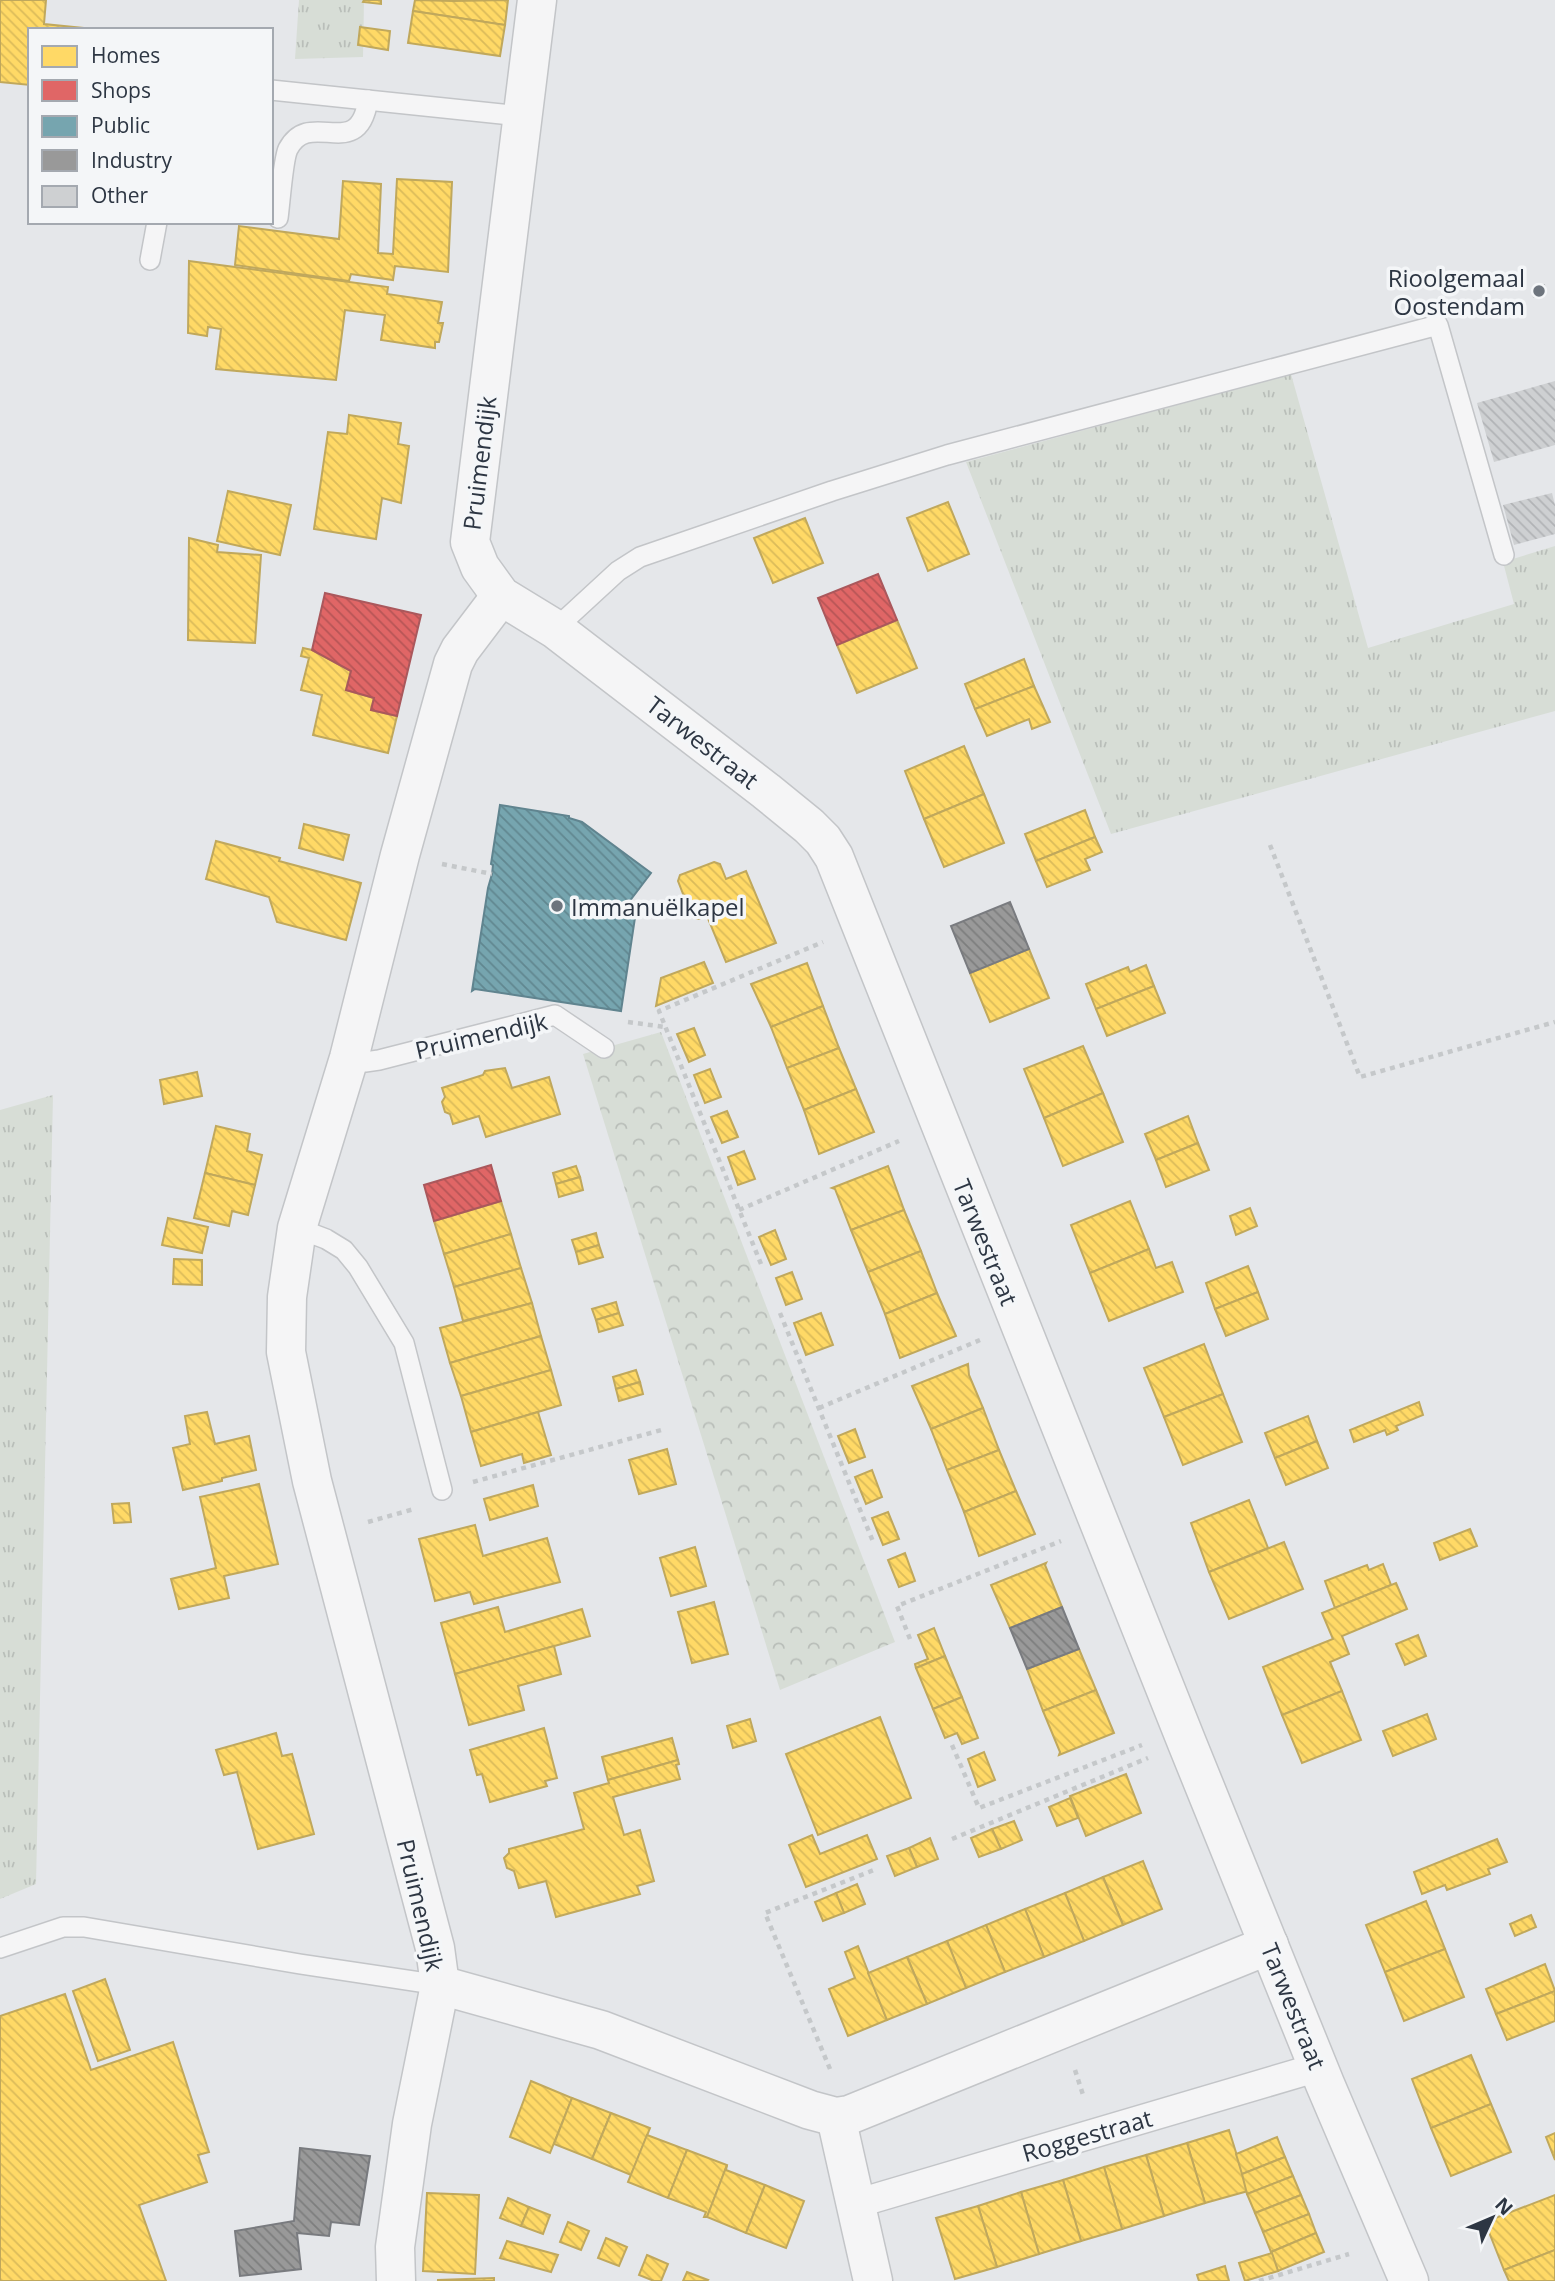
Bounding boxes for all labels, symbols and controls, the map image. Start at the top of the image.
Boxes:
legend [28,28,273,224]
text: Homes [91,41,160,69]
text: Shops [91,76,151,104]
text: Public [91,111,150,139]
text: Industry [91,146,173,174]
text: Other [91,181,148,209]
place label: Rioolgemaal Oostendam [1388,261,1525,322]
marker: Rioolgemaal Oostendam [1531,283,1547,299]
street label: Pruimendijk [454,394,504,532]
street label: Tarwestraat [640,688,766,796]
place label: Immanuëlkapel [571,890,745,923]
marker: Immanuëlkapel [549,898,565,914]
street label: Pruimendijk [412,1004,551,1066]
street label: Tarwestraat [946,1174,1026,1310]
street label: Pruimendijk [390,1836,452,1975]
street label: Tarwestraat [1254,1938,1334,2074]
street label: Roggestraat [1018,2101,1156,2169]
north arrow [1457,2183,1527,2253]
text: N [1490,2192,1519,2221]

